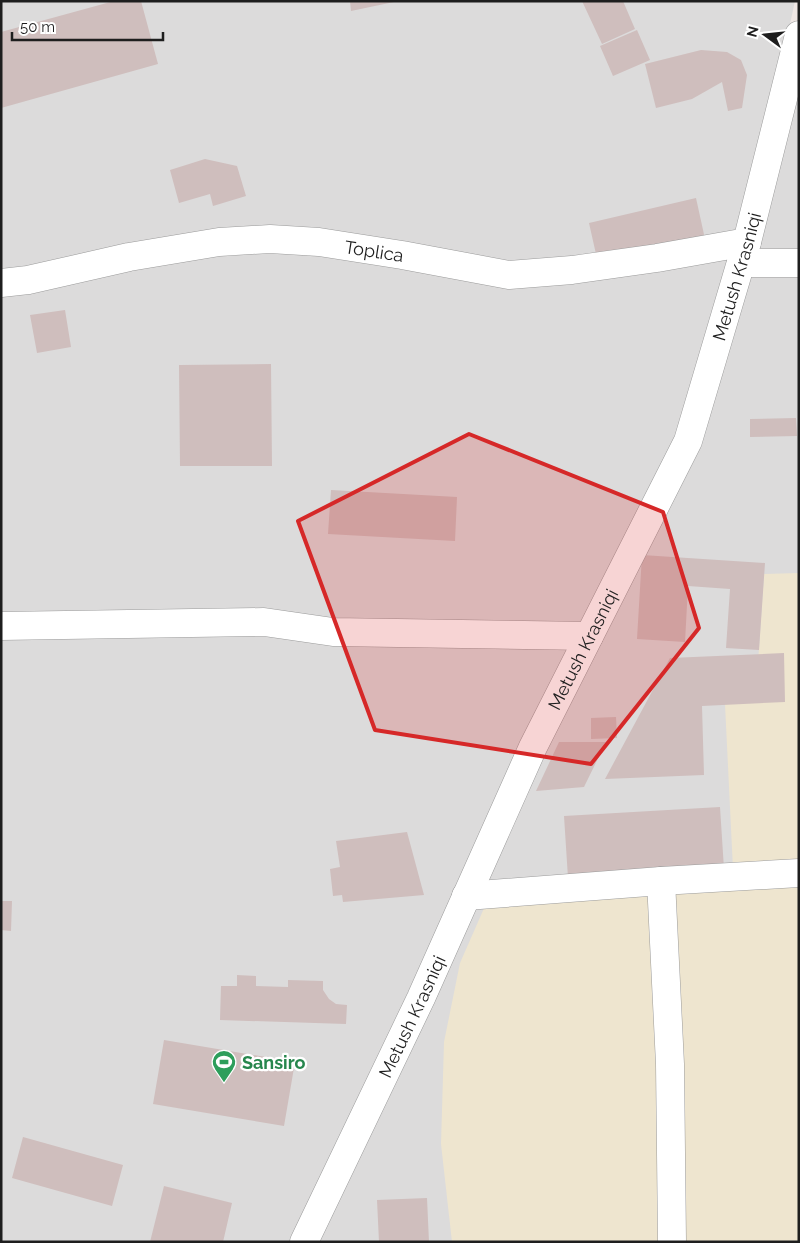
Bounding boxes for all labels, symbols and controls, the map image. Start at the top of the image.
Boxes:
scale bar [12,10,164,42]
north arrow [740,10,790,60]
text: 50 m [20,18,55,36]
text: N [743,24,762,39]
street label: Metush Krasniqi [708,210,765,343]
street label: Toplica [343,236,405,266]
street label: Metush Krasniqi [543,585,622,713]
street label: Metush Krasniqi [374,952,449,1081]
sports icon: Sansiro [211,1049,237,1083]
place label: Sansiro [242,1052,306,1073]

